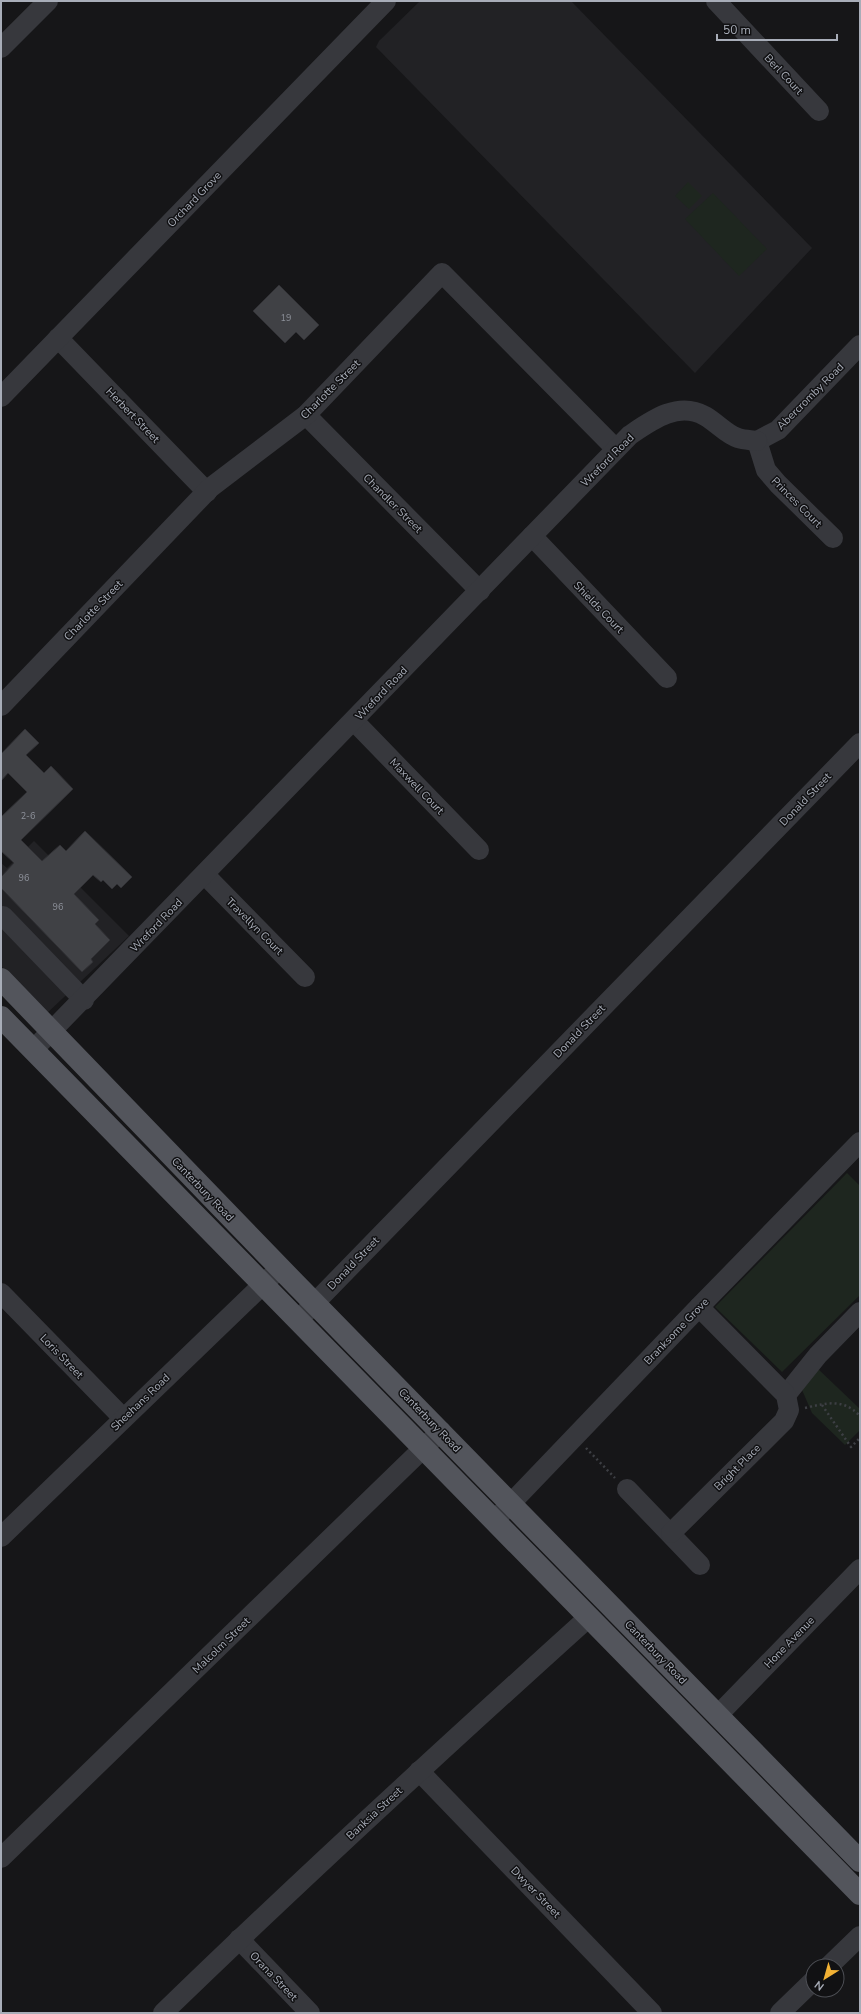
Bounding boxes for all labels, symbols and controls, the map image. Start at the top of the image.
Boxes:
scale bar [717,16,837,42]
text: 50 m [723,22,751,38]
street label: Berl Court [761,51,807,98]
street label: Orchard Grove [164,168,225,230]
house number: 19 [281,312,291,324]
street label: Charlotte Street [297,356,364,423]
street label: Abercromby Road [774,360,847,433]
street label: Herbert Street [102,384,163,446]
street label: Wreford Road [577,430,637,490]
street label: Chandler Street [360,470,426,536]
street label: Princes Court [768,474,825,531]
street label: Charlotte Street [61,577,126,644]
street label: Shields Court [570,578,627,637]
street label: Wreford Road [352,663,411,724]
street label: Maxwell Court [386,755,447,818]
street label: Donald Street [776,769,835,829]
house number: 2-6 [21,810,35,822]
house number: 96 [19,872,29,884]
street label: Travellyn Court [223,894,287,958]
street label: Wreford Road [127,895,186,956]
house number: 96 [53,901,63,913]
street label: Donald Street [550,1001,609,1061]
street label: Canterbury Road [168,1154,237,1225]
street label: Donald Street [324,1233,383,1293]
street label: Branksome Grove [641,1295,712,1368]
street label: Loris Street [37,1331,87,1382]
street label: Sheehans Road [108,1370,173,1434]
street label: Canterbury Road [395,1385,464,1456]
street label: Bright Place [711,1441,764,1494]
street label: Hone Avenue [761,1613,818,1672]
street label: Malcolm Street [189,1614,254,1677]
street label: Canterbury Road [621,1617,690,1688]
street label: Banksia Street [343,1783,406,1843]
street label: Dwyer Street [507,1863,564,1921]
street label: Orana Street [246,1948,301,2004]
north arrow [805,1958,845,1998]
text: N [811,1977,827,1994]

